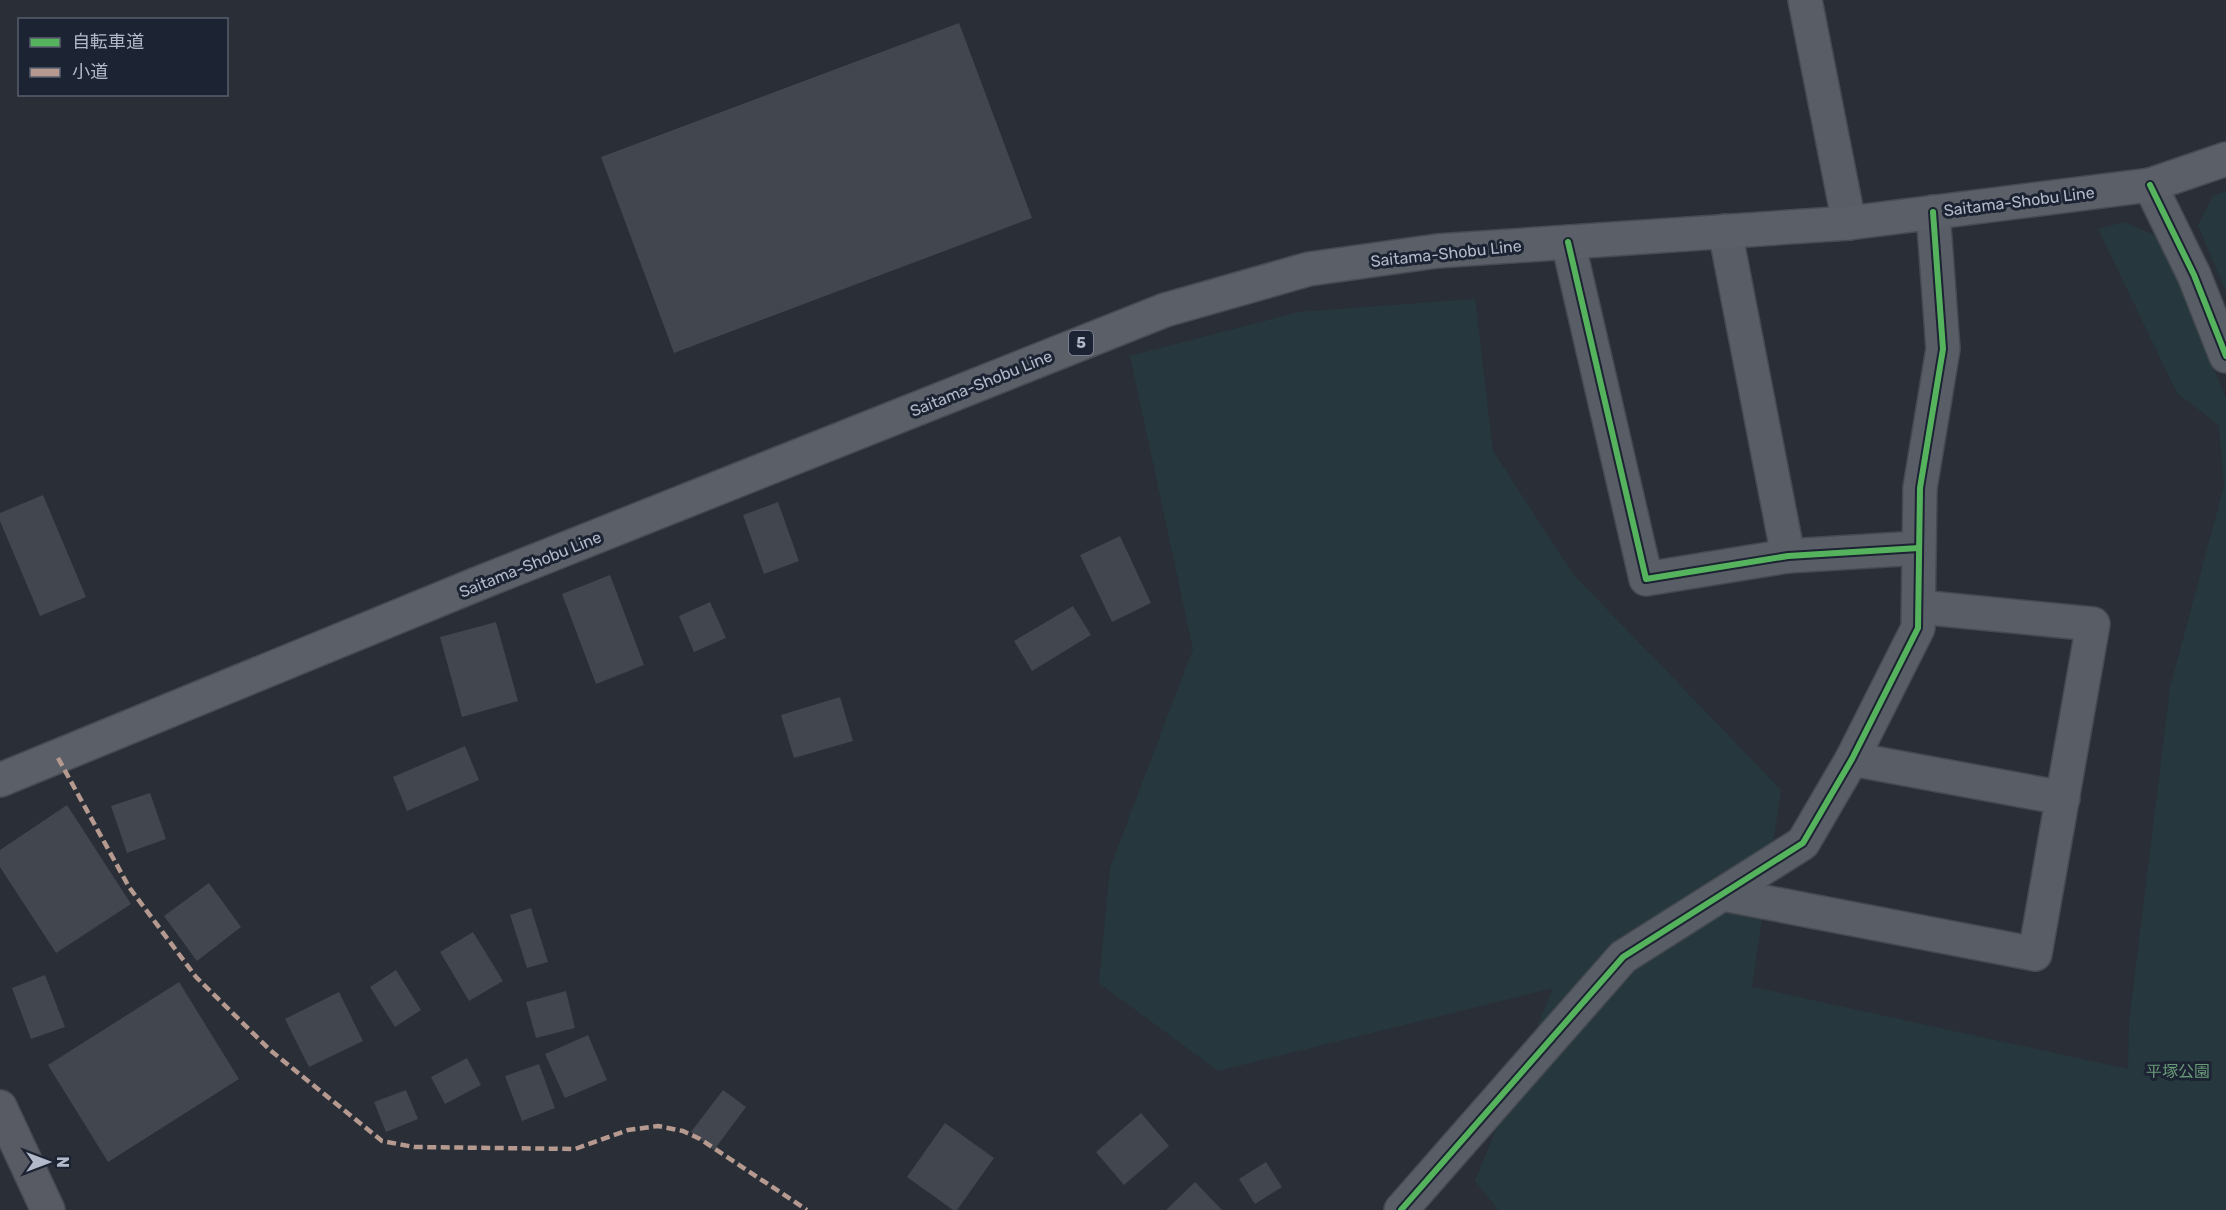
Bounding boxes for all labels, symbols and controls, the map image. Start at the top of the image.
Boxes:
legend [18,18,228,96]
text: 自転車道 [72,31,144,53]
text: 小道 [72,61,108,83]
street label: Saitama-Shobu Line [1943,183,2096,220]
street label: Saitama-Shobu Line [1370,236,1523,271]
road number: 5 [1069,331,1093,355]
street label: Saitama-Shobu Line [907,346,1055,421]
street label: Saitama-Shobu Line [456,527,604,602]
park label: 平塚公園 [2146,1062,2210,1081]
north arrow [18,1132,78,1192]
text: N [53,1156,72,1168]

